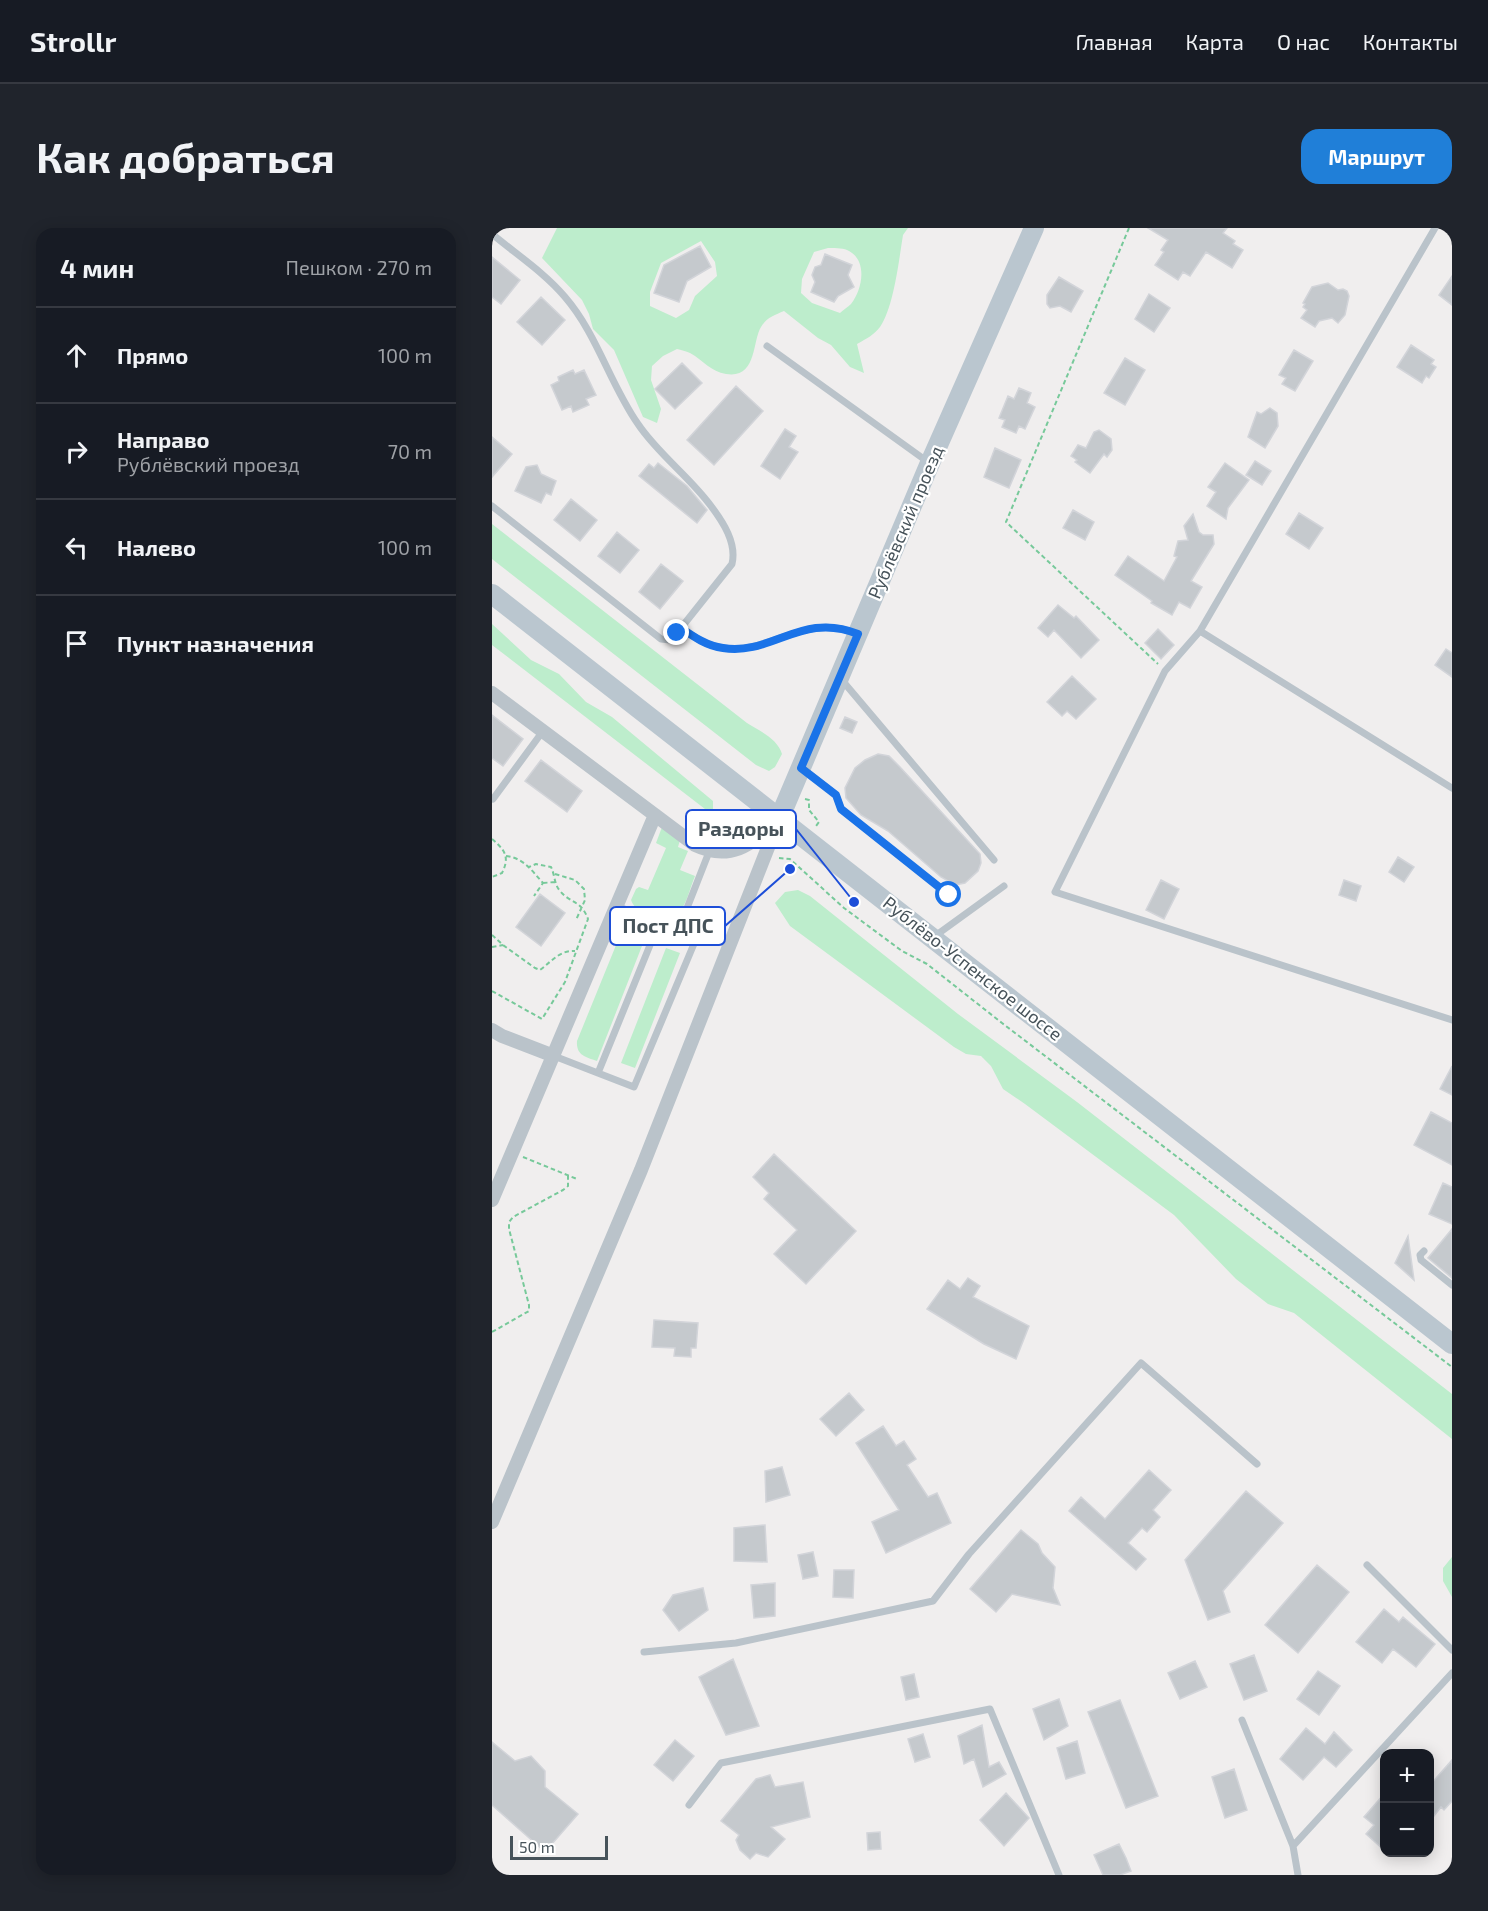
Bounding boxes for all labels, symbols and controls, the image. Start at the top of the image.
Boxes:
text: Strollr [30,24,116,58]
text: Главная [1076,29,1153,54]
text: Карта [1186,29,1244,54]
text: О нас [1277,29,1330,54]
text: Контакты [1363,29,1458,54]
button: Маршрут [1301,129,1452,184]
text: Как добраться [36,131,335,181]
text: 4 мин [60,252,134,283]
text: Пешком · 270 m [286,255,432,279]
icon: ahead [60,339,93,372]
text: Прямо [117,342,188,368]
text: 100 m [378,343,432,367]
text: Направо [117,426,210,452]
icon: right [60,435,93,468]
text: 70 m [388,439,432,463]
street label: Рублёвский проезд [863,442,947,602]
text: Рублёвский проезд [117,452,299,476]
icon: left [60,531,93,564]
text: Налево [117,534,196,560]
text: 100 m [378,535,432,559]
route end [663,619,689,645]
icon: arrive [60,627,93,660]
text: Пункт назначения [117,630,314,656]
callout: Раздоры [686,810,796,848]
text: Раздоры [698,816,784,840]
route start [935,881,961,907]
street label: Рублёво-Успенское шоссе [879,891,1067,1045]
callout: Пост ДПС [610,907,725,945]
text: Пост ДПС [623,913,714,937]
map controls [1380,1749,1434,1857]
button: + [1380,1749,1434,1803]
button: − [1380,1803,1434,1857]
scale bar [510,1833,608,1860]
text: 50 m [519,1837,555,1856]

